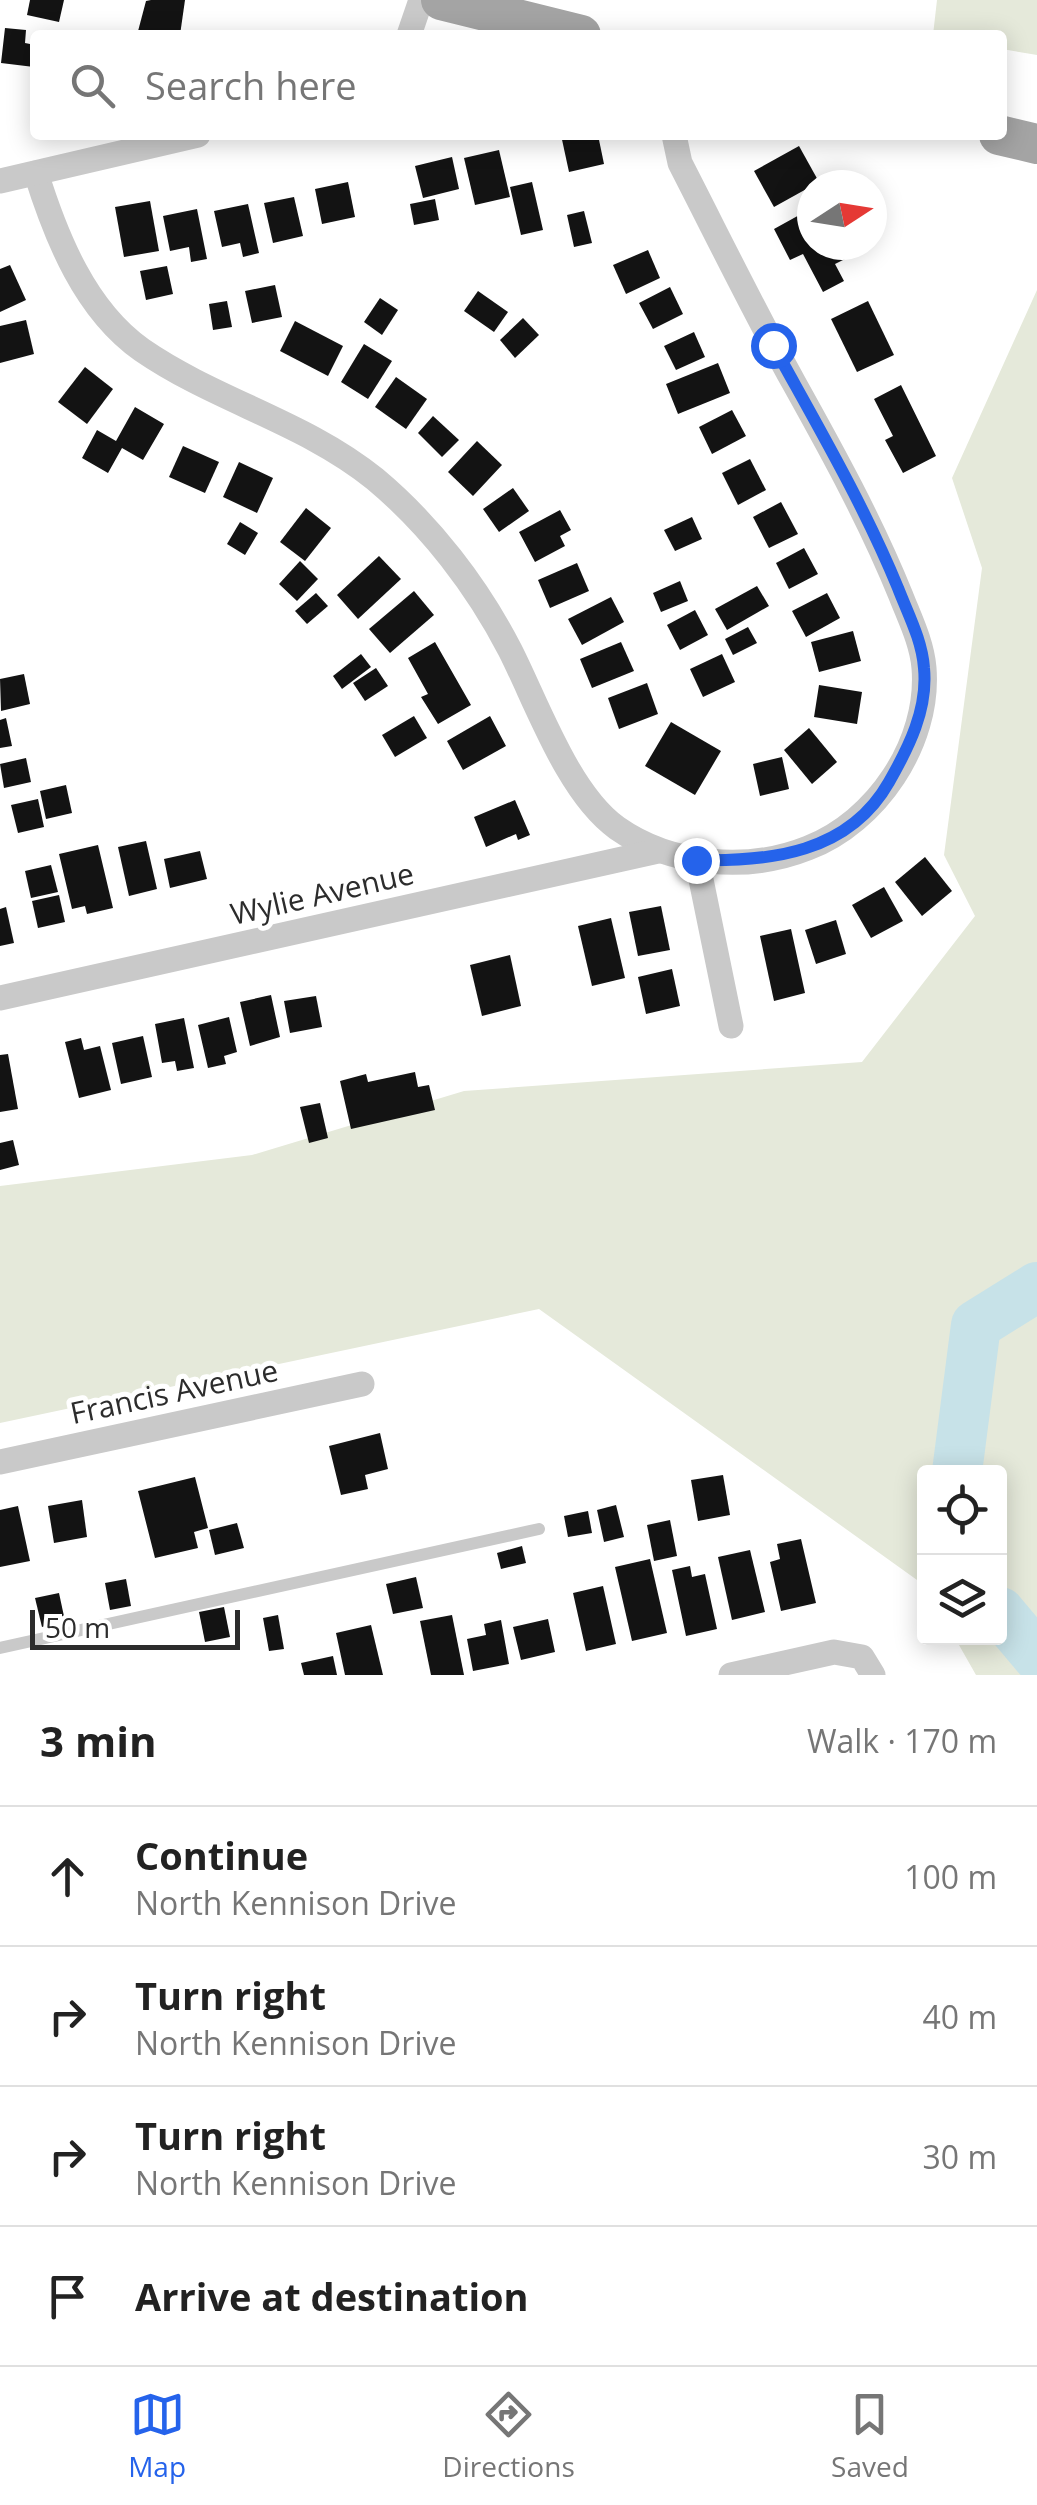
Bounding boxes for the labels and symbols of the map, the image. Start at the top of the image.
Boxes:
north arrow [797,170,887,260]
route start [751,323,797,369]
route end [674,838,720,884]
street label: Wylie Avenue [226,852,418,934]
street label: Francis Avenue [66,1349,282,1433]
scale bar [30,1605,240,1650]

